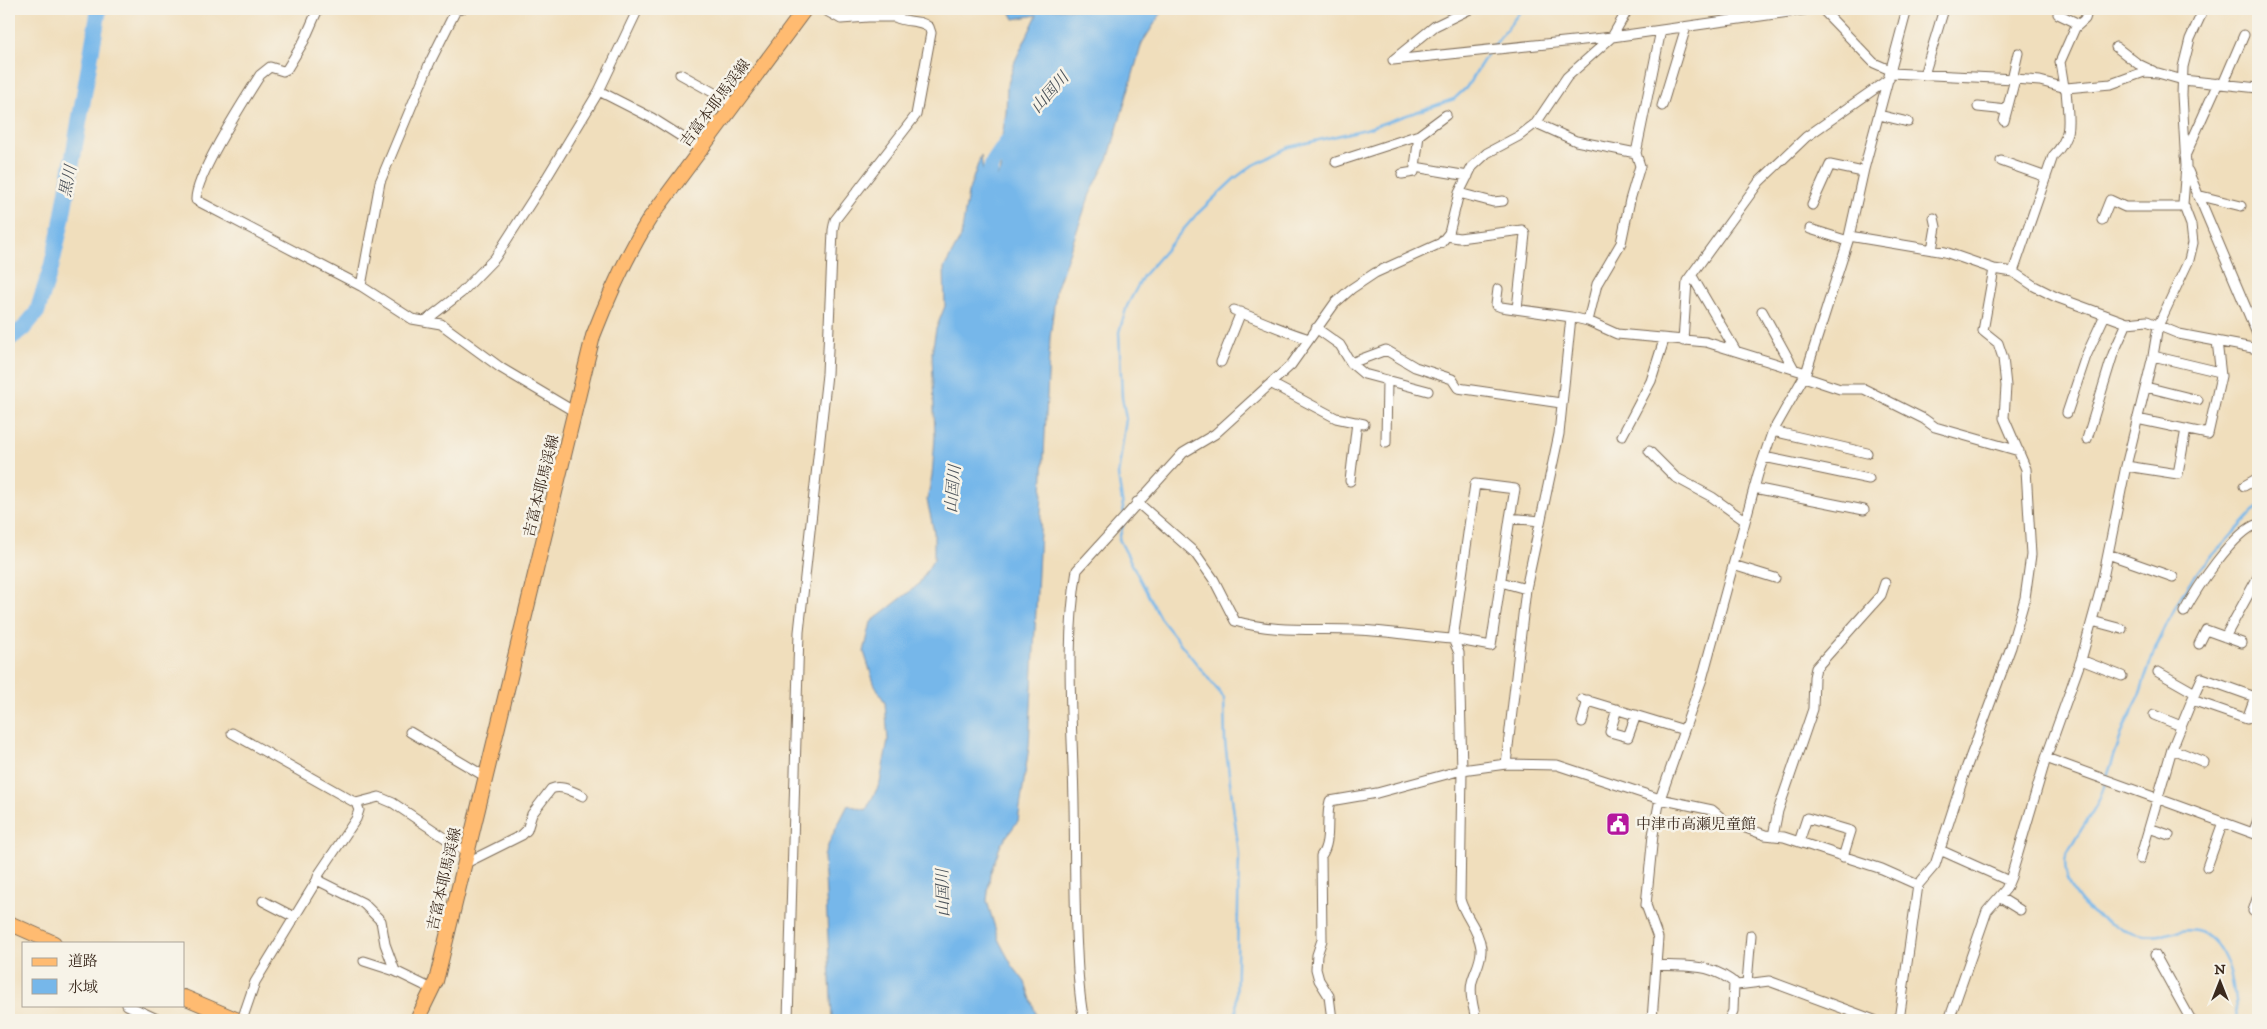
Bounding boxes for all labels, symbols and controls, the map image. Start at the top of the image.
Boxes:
street label: 吉富本耶馬渓線 [676,56,755,151]
water label: 山国川 [1026,67,1075,117]
water label: 黒川 [55,162,81,199]
street label: 吉富本耶馬渓線 [520,433,563,539]
water label: 山国川 [941,462,965,514]
public building icon: 中津市高瀬児童館 [1605,811,1631,837]
place label: 中津市高瀬児童館 [1636,815,1756,834]
street label: 吉富本耶馬渓線 [423,826,466,932]
water label: 山国川 [933,867,953,917]
legend [22,942,185,1006]
text: 道路 [68,952,98,971]
north arrow [2194,956,2244,1006]
text: N [2214,961,2226,979]
text: 水域 [68,978,98,997]

